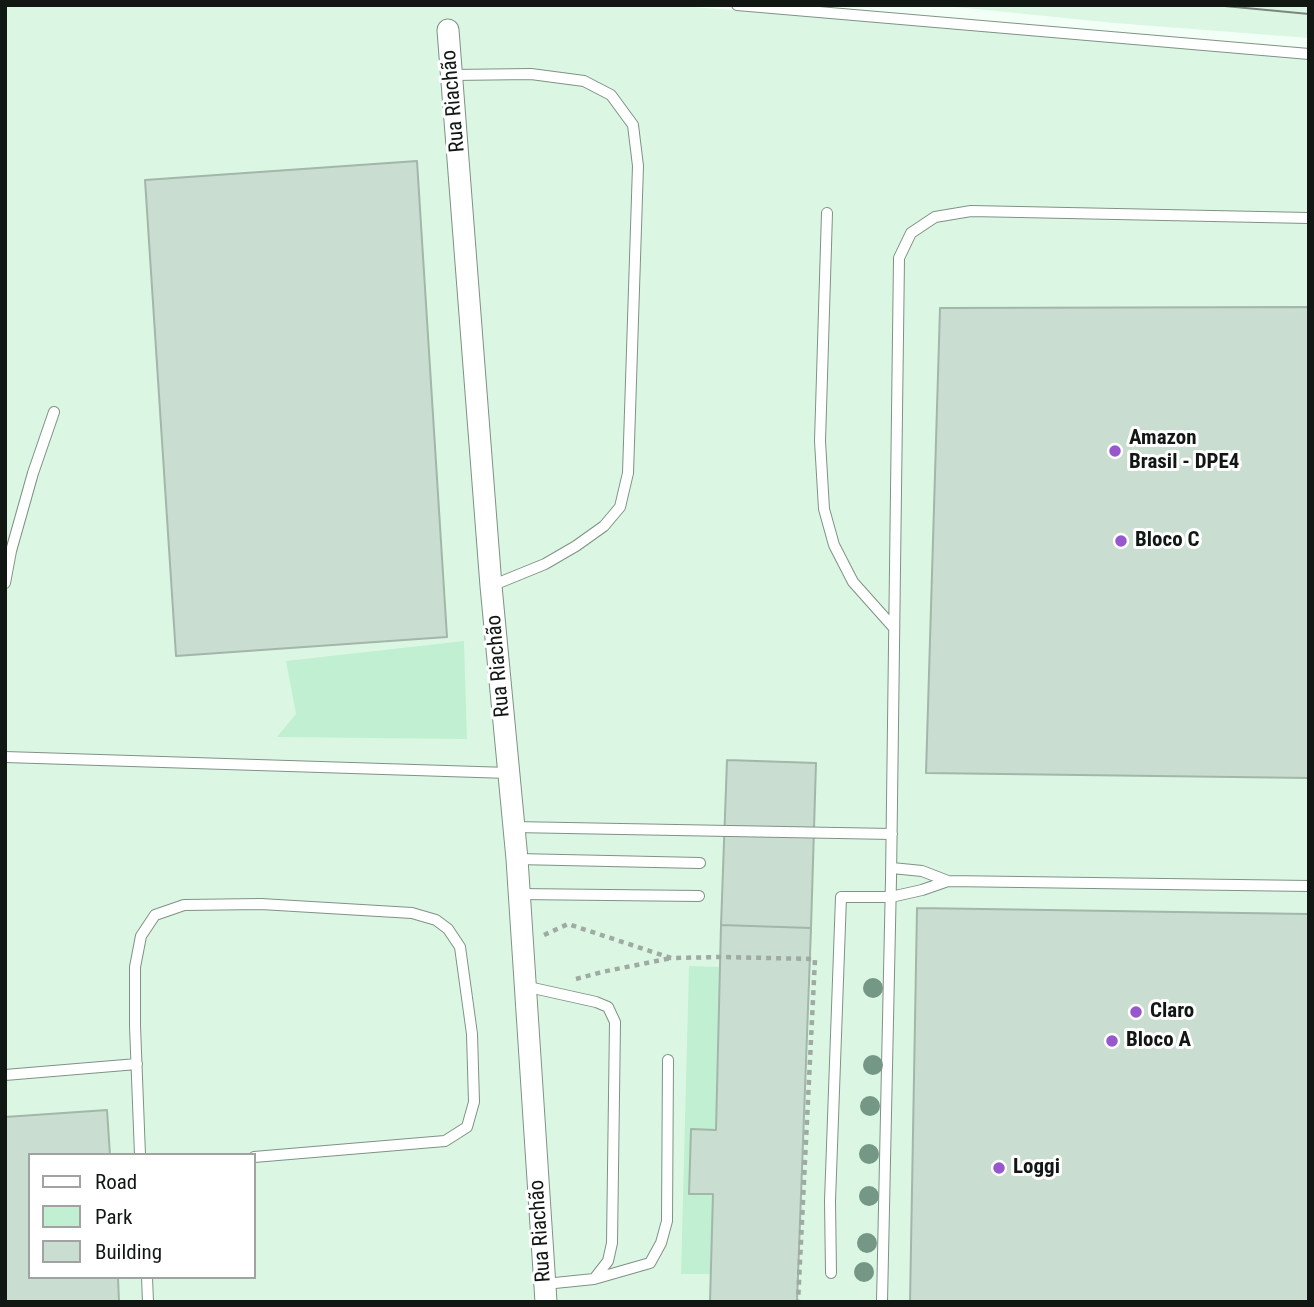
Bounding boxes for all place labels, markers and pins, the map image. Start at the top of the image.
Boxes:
place label: Amazon Brasil - DPE4 [1129,426,1239,476]
marker: Amazon Brasil - DPE4 [1107,443,1123,459]
place label: Bloco C [1135,528,1199,554]
marker: Bloco C [1113,533,1129,549]
place label: Claro [1150,999,1194,1025]
marker: Claro [1128,1004,1144,1020]
place label: Bloco A [1126,1028,1191,1054]
marker: Bloco A [1104,1033,1120,1049]
place label: Loggi [1013,1155,1060,1181]
marker: Loggi [991,1160,1007,1176]

